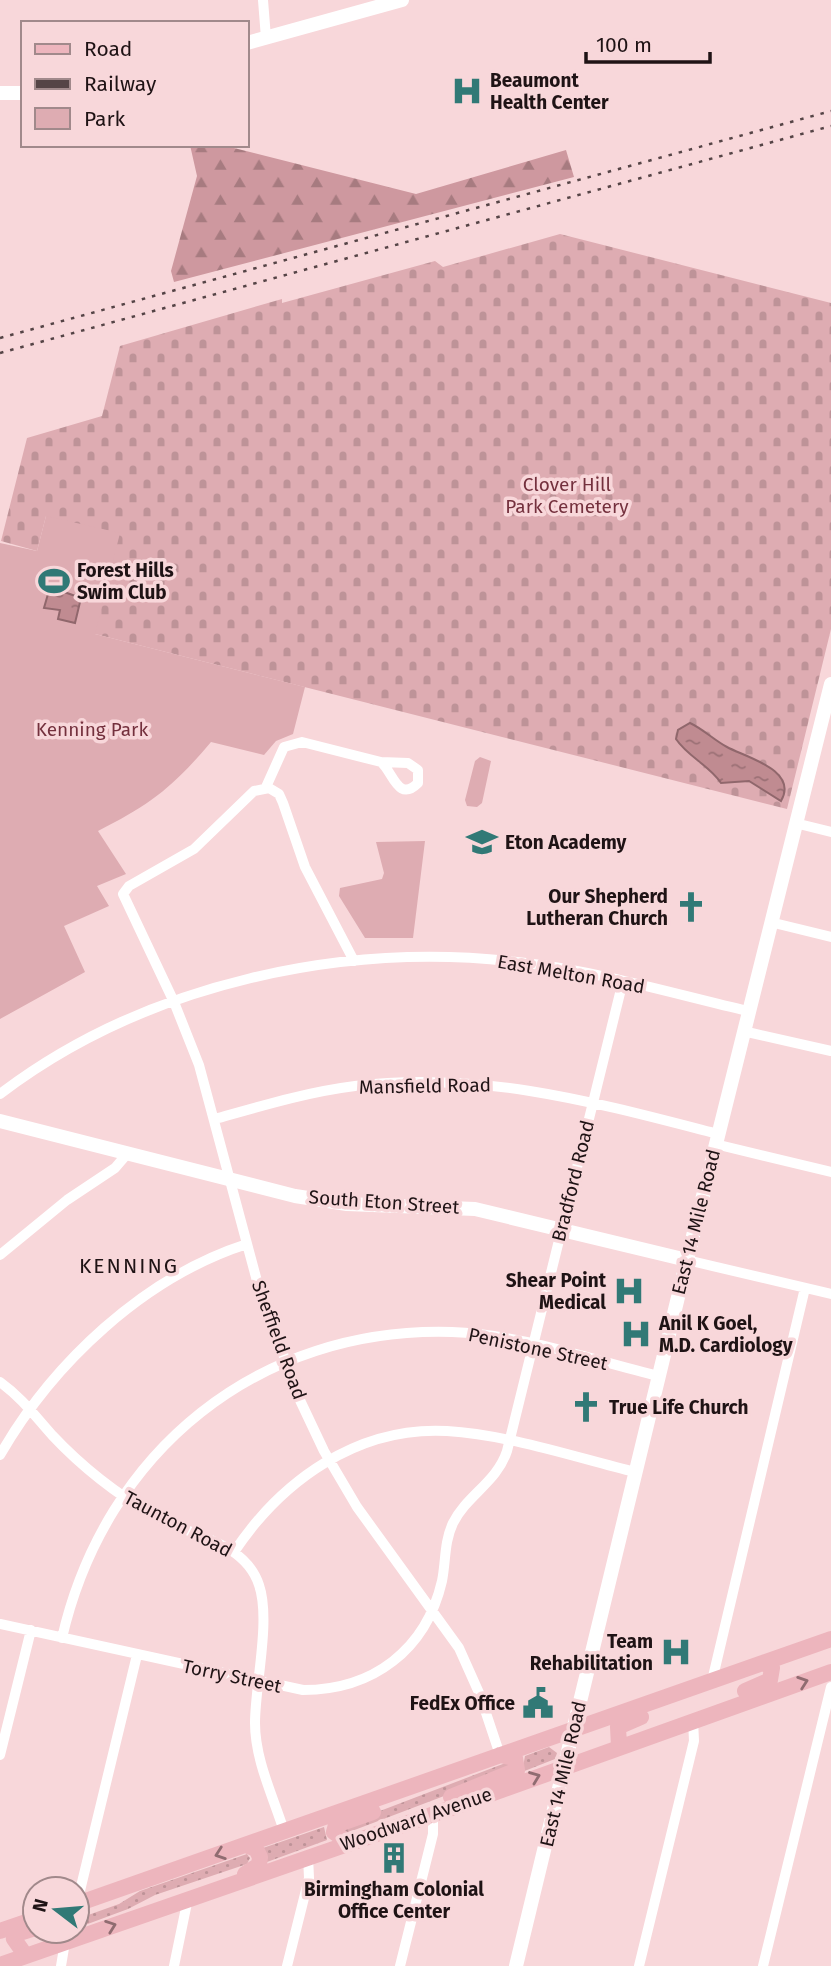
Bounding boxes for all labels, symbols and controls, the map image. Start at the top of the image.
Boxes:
legend [21,21,248,147]
scale bar [586,21,710,65]
text: 100 m [596,32,652,58]
text: Road [84,36,132,62]
place label: Beaumont Health Center [490,69,609,114]
text: Railway [84,71,157,97]
hospital icon: Beaumont Health Center [450,74,484,108]
text: Park [84,106,126,132]
park label: Clover Hill Park Cemetery [505,473,629,518]
place label: Forest Hills Swim Club [77,559,174,604]
sports icon: Forest Hills Swim Club [37,564,71,598]
park label: Kenning Park [36,718,148,741]
school or university icon: Eton Academy [465,825,499,859]
place label: Eton Academy [505,831,627,854]
place label: Our Shepherd Lutheran Church [526,885,668,930]
church icon: Our Shepherd Lutheran Church [674,890,708,924]
street label: East Melton Road [496,950,646,998]
street label: Mansfield Road [359,1073,491,1099]
street label: Bradford Road [547,1118,599,1244]
street label: East 14 Mile Road [667,1147,725,1297]
street label: South Eton Street [308,1185,460,1219]
district label: KENNING [79,1253,179,1279]
place label: Shear Point Medical [506,1269,607,1314]
hospital icon: Shear Point Medical [612,1274,646,1308]
street label: Sheffield Road [247,1277,311,1403]
place label: Anil K Goel, M.D. Cardiology [658,1312,793,1357]
hospital icon: Anil K Goel, M.D. Cardiology [619,1317,653,1351]
street label: Penistone Street [466,1323,610,1375]
church icon: True Life Church [569,1390,603,1424]
place label: True Life Church [609,1396,749,1419]
street label: Taunton Road [120,1486,236,1562]
place label: Team Rehabilitation [530,1630,653,1675]
hospital icon: Team Rehabilitation [659,1635,693,1669]
street label: Torry Street [180,1654,284,1698]
one-way arrow [797,1676,809,1690]
public building icon: FedEx Office [521,1686,555,1720]
place label: FedEx Office [410,1692,515,1715]
street label: East 14 Mile Road [535,1699,591,1849]
one-way arrow [529,1771,541,1785]
street label: Woodward Avenue [337,1782,495,1856]
building icon: Birmingham Colonial Office Center [377,1841,411,1875]
one-way arrow [215,1846,227,1860]
north arrow [21,1875,91,1945]
place label: Birmingham Colonial Office Center [304,1878,484,1923]
text: N [27,1896,53,1915]
one-way arrow [104,1920,116,1934]

